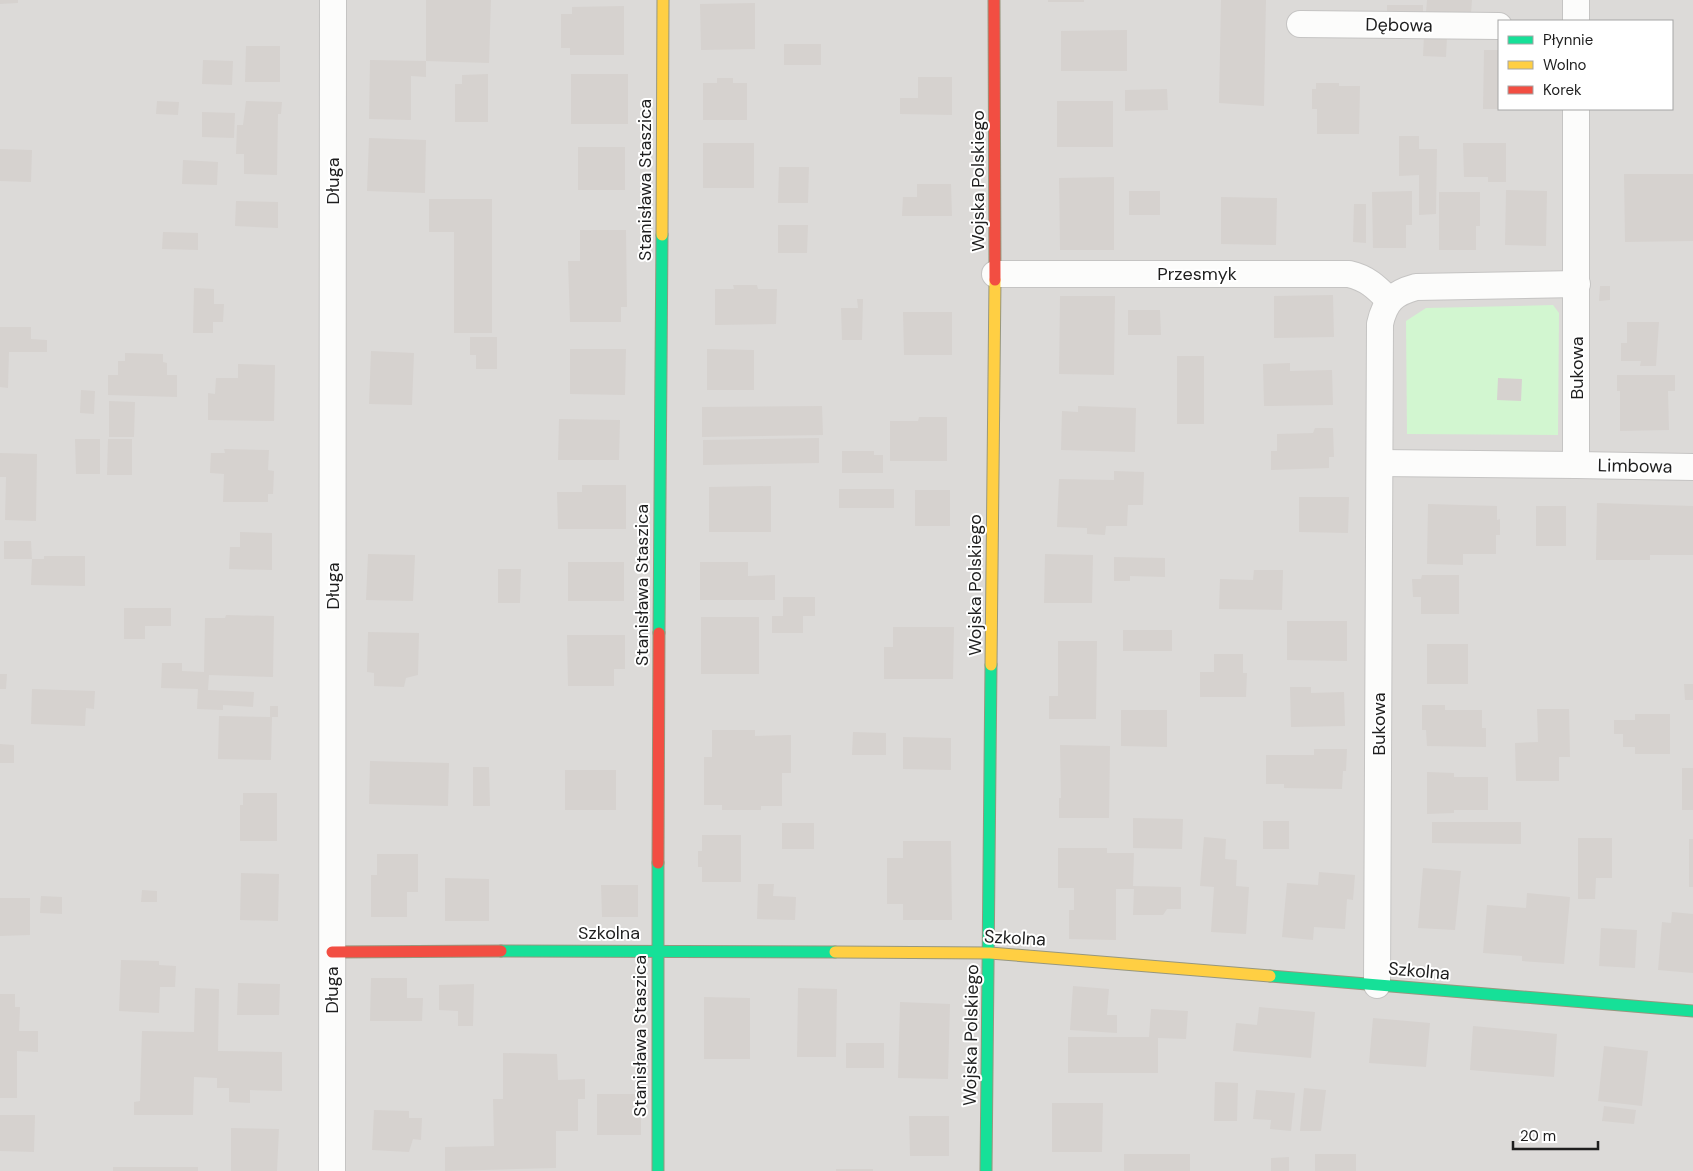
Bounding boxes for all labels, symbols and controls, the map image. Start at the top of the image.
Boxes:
street label: Dębowa [1365,12,1433,38]
legend [1498,20,1673,110]
text: Płynnie [1543,30,1593,50]
text: Wolno [1543,55,1587,75]
text: Korek [1543,80,1582,100]
street label: Stanisława Staszica [633,99,657,261]
street label: Wojska Polskiego [966,110,990,252]
street label: Długa [321,157,345,205]
street label: Przesmyk [1157,262,1237,286]
street label: Bukowa [1565,336,1589,400]
street label: Limbowa [1597,453,1673,479]
street label: Stanisława Staszica [630,504,654,666]
street label: Wojska Polskiego [963,514,987,656]
street label: Długa [321,562,345,610]
street label: Bukowa [1367,692,1391,756]
street label: Szkolna [578,921,640,945]
street label: Szkolna [983,924,1047,952]
street label: Stanisława Staszica [628,955,652,1117]
street label: Szkolna [1387,956,1451,986]
street label: Wojska Polskiego [958,964,984,1106]
street label: Długa [320,966,344,1014]
scale bar [1513,1118,1598,1150]
text: 20 m [1520,1126,1556,1146]

